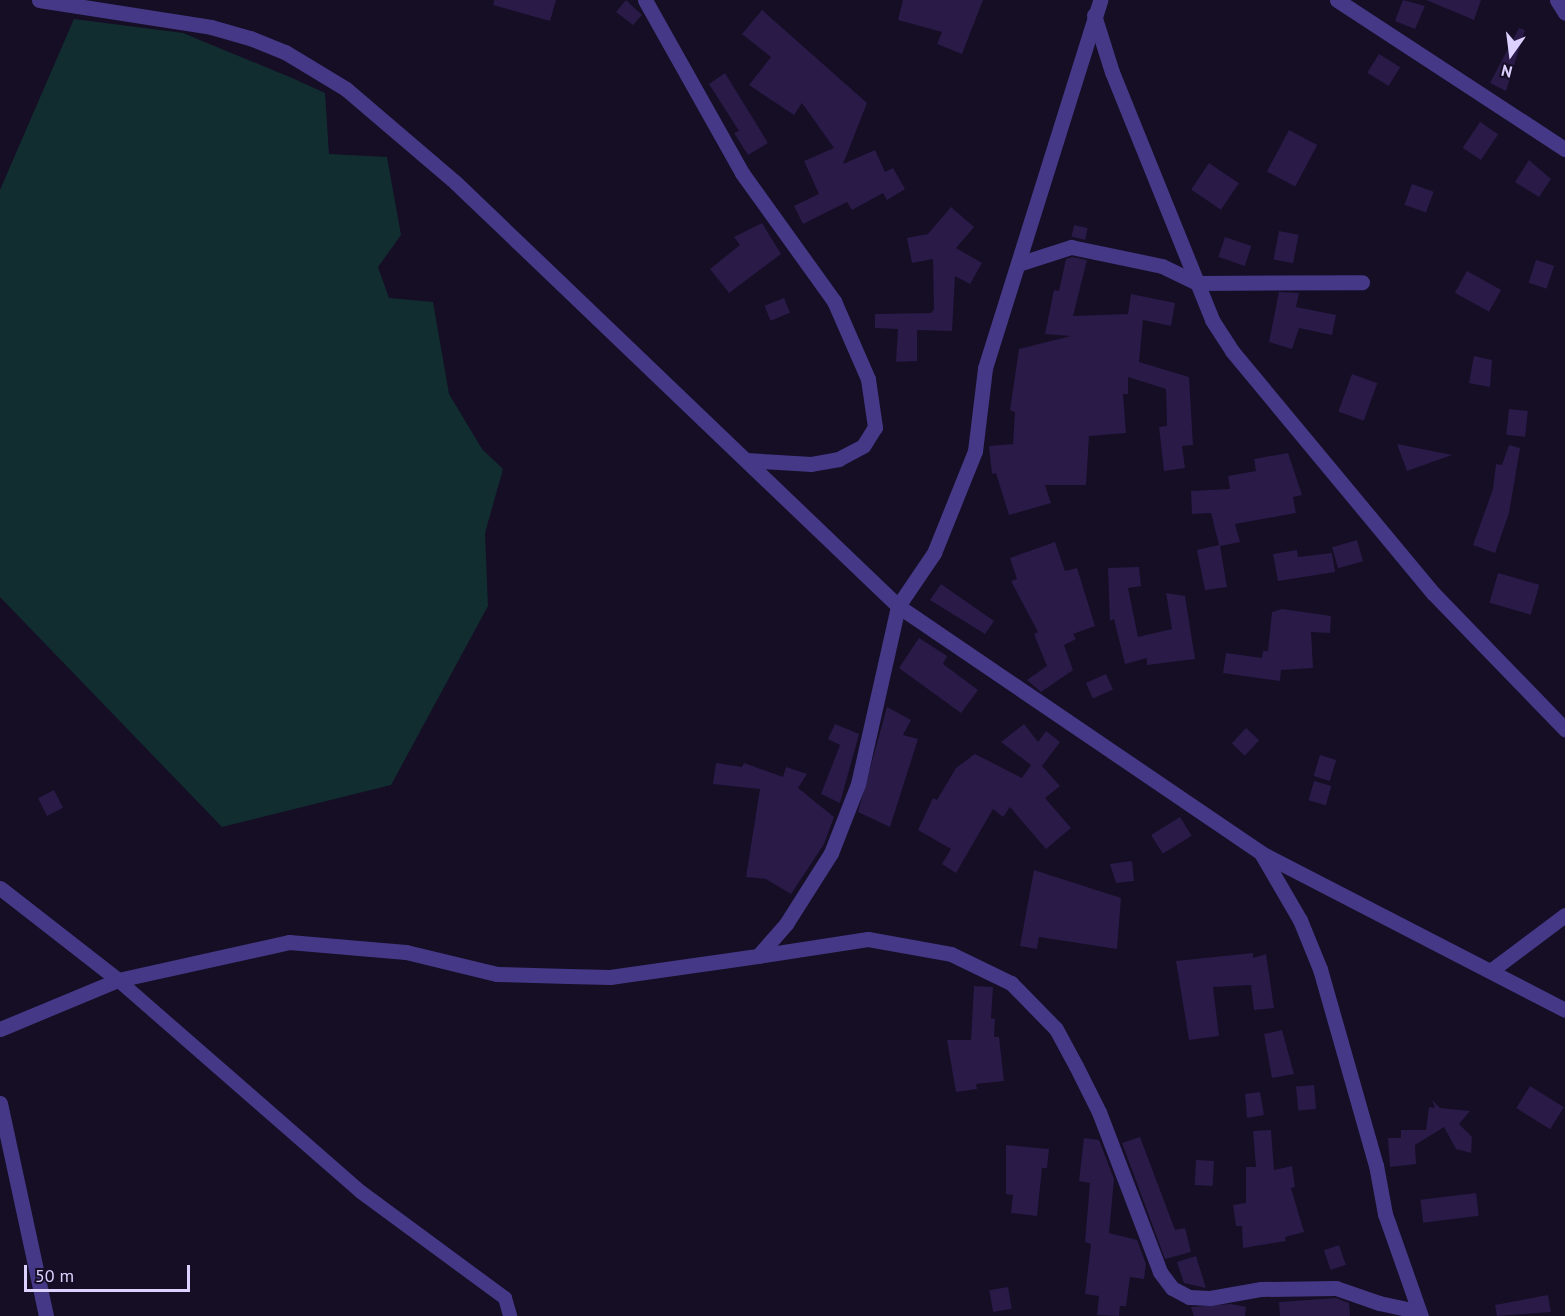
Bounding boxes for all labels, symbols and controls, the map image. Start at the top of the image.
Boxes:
north arrow [1481,24,1541,84]
text: N [1499,60,1514,82]
scale bar [27,1253,194,1291]
text: 50 m [35,1264,74,1287]

